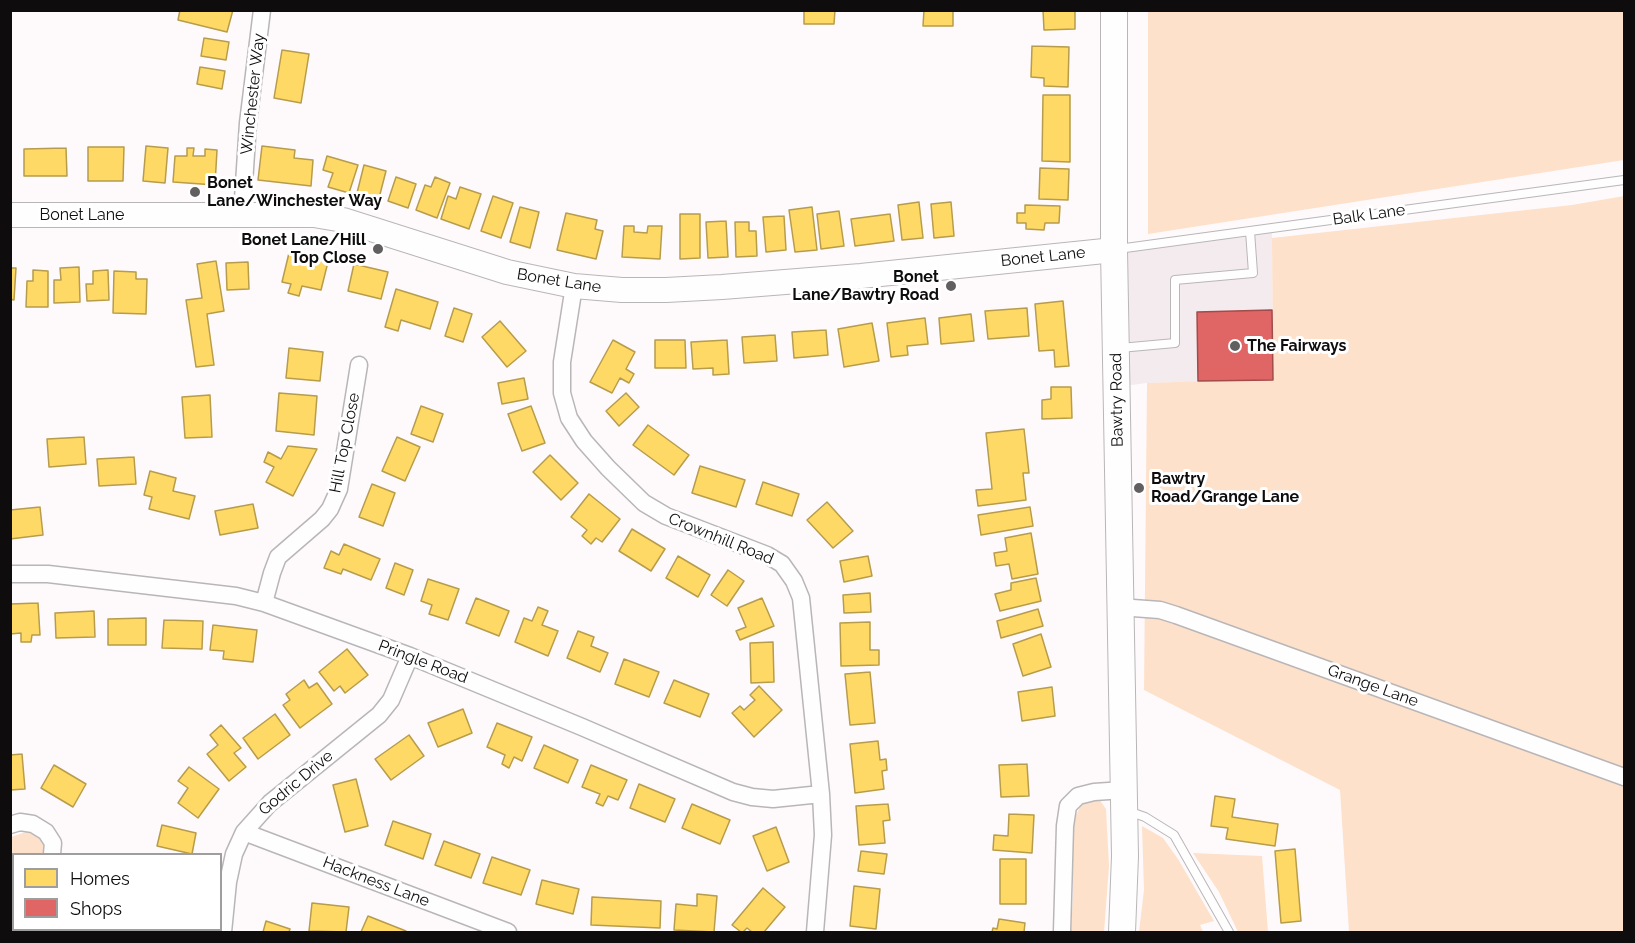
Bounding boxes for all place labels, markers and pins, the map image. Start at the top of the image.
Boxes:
place label: Bonet Lane/Winchester Way [207,173,382,211]
marker: Bonet Lane/Winchester Way [188,185,202,199]
place label: Bonet Lane/Hill Top Close [241,230,366,268]
marker: Bonet Lane/Hill Top Close [371,242,385,256]
place label: Bonet Lane/Bawtry Road [792,267,939,305]
marker: Bonet Lane/Bawtry Road [944,279,958,293]
place label: The Fairways [1247,336,1347,356]
marker: The Fairways [1228,339,1242,353]
place label: Bawtry Road/Grange Lane [1151,469,1299,507]
marker: Bawtry Road/Grange Lane [1132,481,1146,495]

